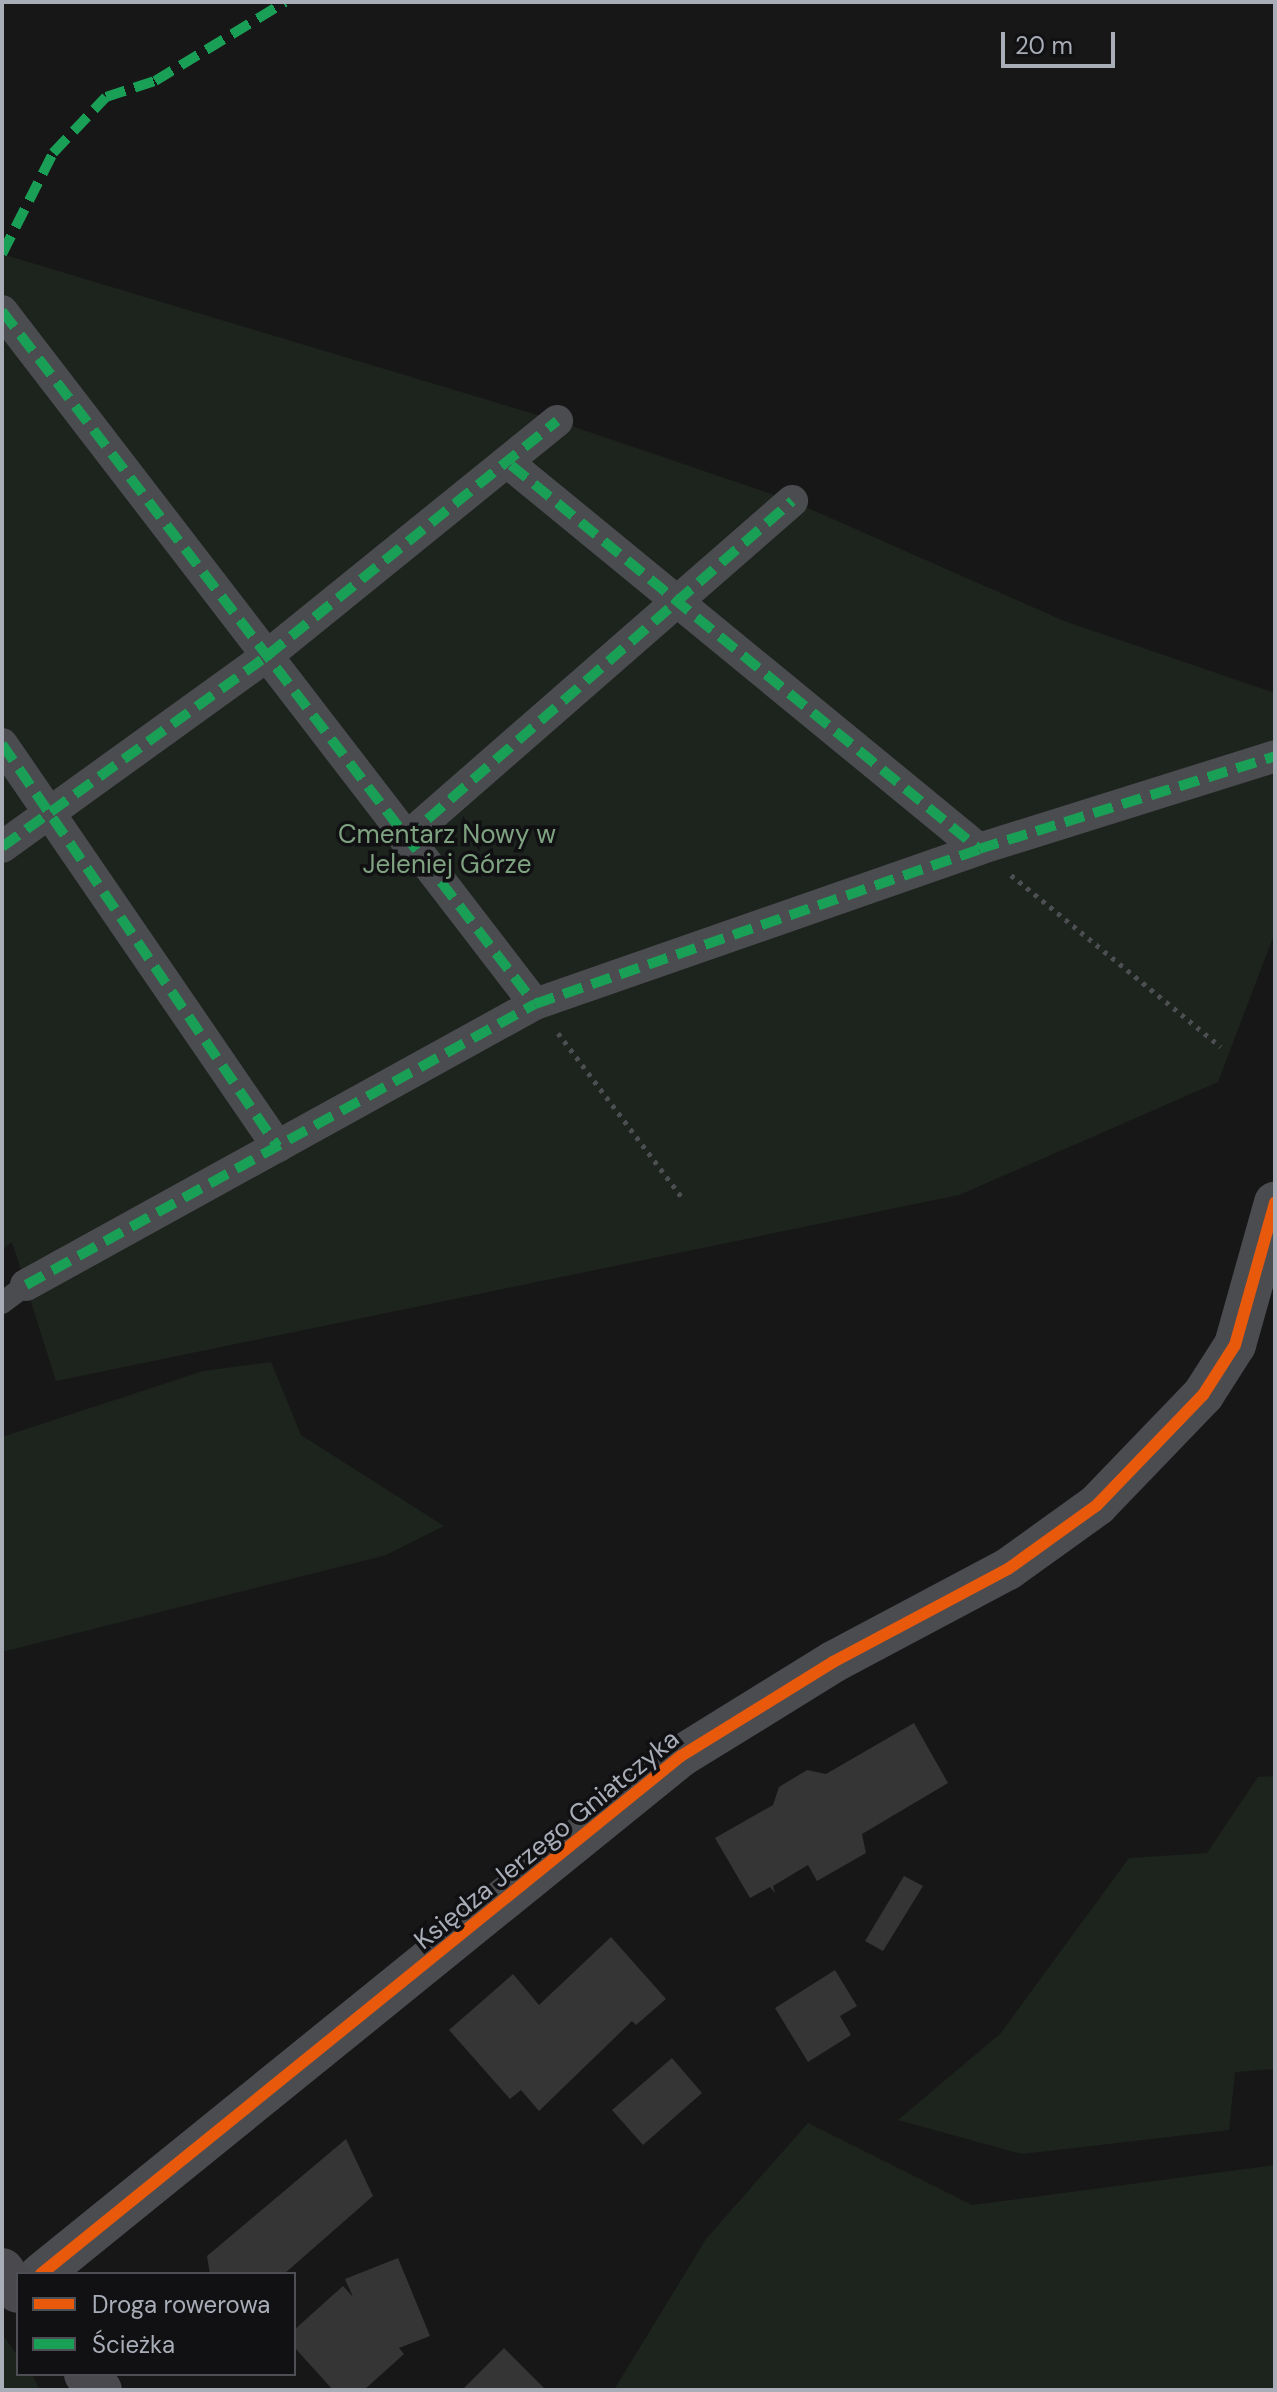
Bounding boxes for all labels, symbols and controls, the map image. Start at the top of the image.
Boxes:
scale bar [1005,16,1119,66]
text: 20 m [1015,30,1073,61]
park label: Cmentarz Nowy w Jeleniej Górze [338,819,556,880]
street label: Księdza Jerzego Gniatczyka [408,1724,686,1956]
legend [16,2272,296,2376]
text: Droga rowerowa [92,2289,270,2320]
text: Ścieżka [92,2329,175,2360]

